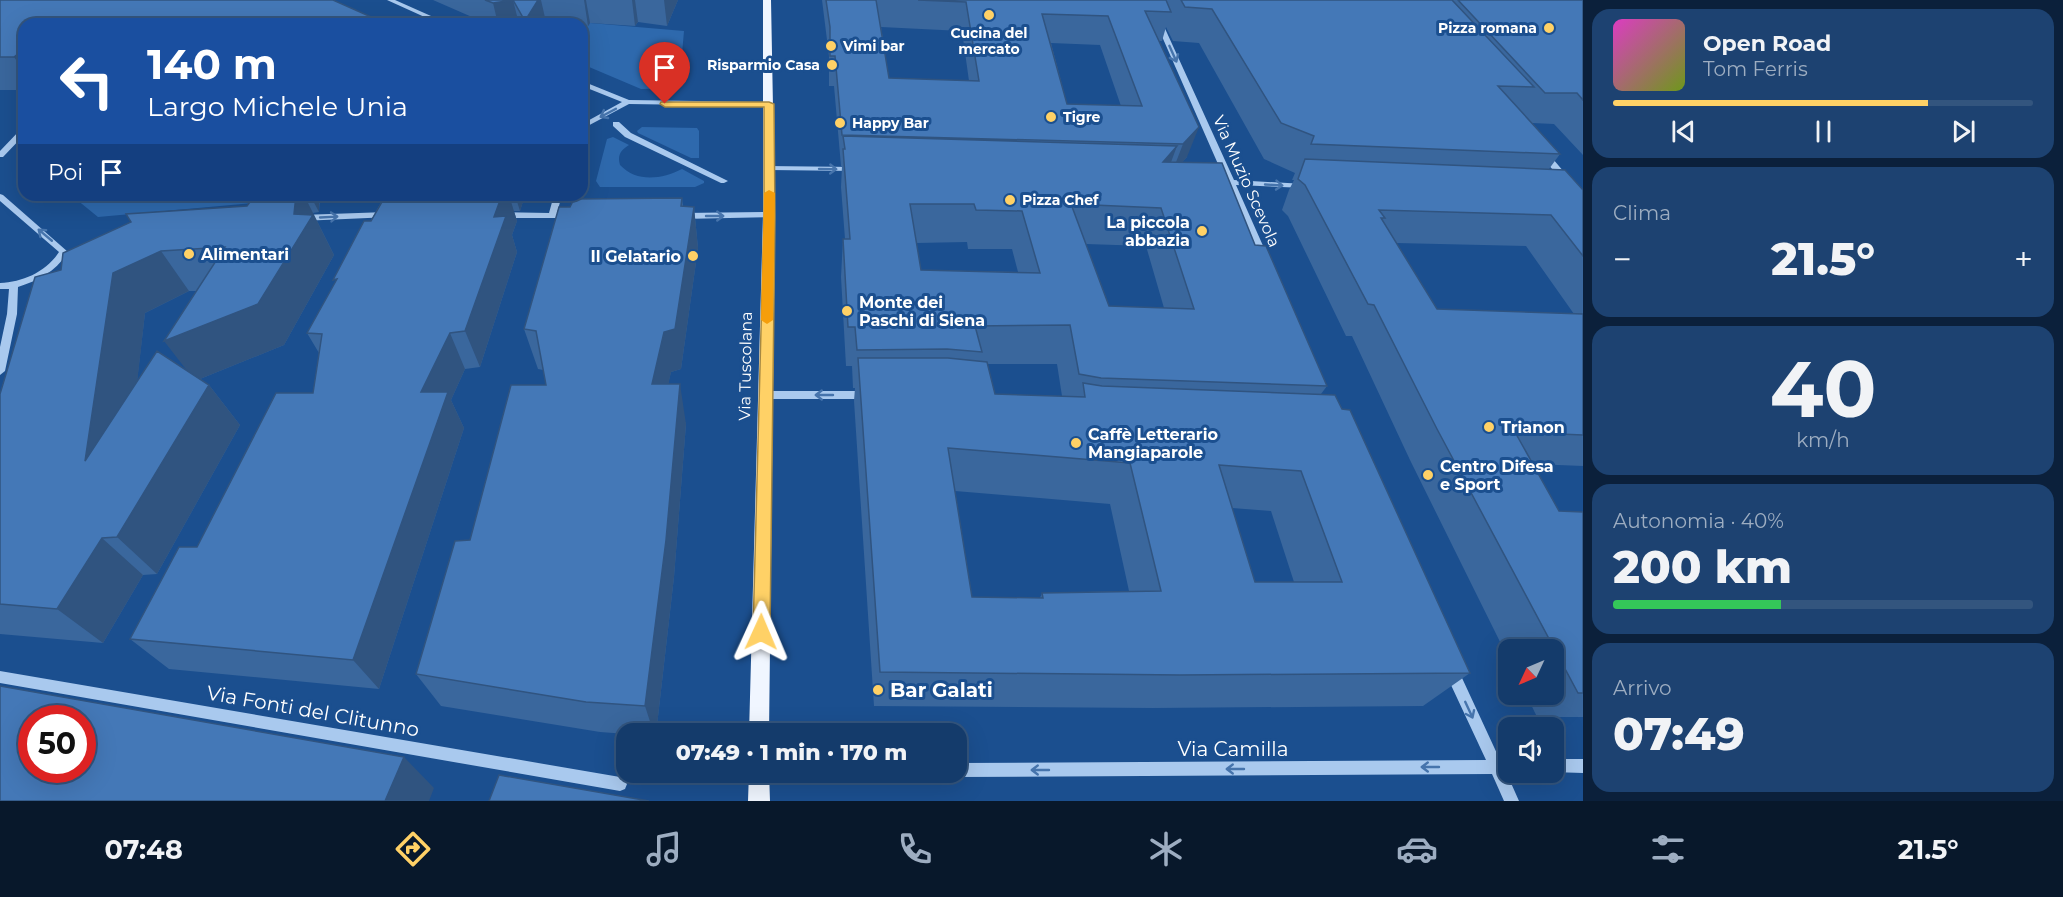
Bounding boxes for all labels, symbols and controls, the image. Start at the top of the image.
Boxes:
marker: Cucina del mercato [982,8,996,22]
place label: Pizza romana [1438,19,1537,37]
marker: Pizza romana [1542,21,1556,35]
place label: Cucina del mercato [950,24,1028,58]
text: Open Road [1703,30,1831,57]
place label: Vimi bar [842,37,905,55]
text: 140 m [147,38,277,90]
marker: Vimi bar [824,39,838,53]
icon: left [48,42,126,120]
pin [639,42,690,104]
one-way arrow [1168,44,1179,63]
icon: arrive [648,51,681,84]
place label: Risparmio Casa [707,56,820,74]
text: Tom Ferris [1703,57,1808,81]
marker: Risparmio Casa [825,58,839,72]
text: Largo Michele Unia [147,90,408,123]
one-way arrow [600,107,617,119]
place label: Tigre [1063,108,1101,126]
marker: Tigre [1044,110,1058,124]
street label: Via Muzio Scevola [1209,112,1284,250]
place label: Happy Bar [852,114,929,132]
icon: previous [1667,115,1700,148]
icon: pause [1807,115,1840,148]
icon: next [1947,115,1980,148]
marker: Happy Bar [833,116,847,130]
icon: arrive [95,156,128,189]
text: Poi [48,159,83,186]
one-way arrow [817,163,837,174]
one-way arrow [1264,179,1284,190]
place label: Pizza Chef [1022,191,1099,209]
marker: Pizza Chef [1003,193,1017,207]
text: Clima [1613,201,1671,225]
one-way arrow [705,210,725,222]
one-way arrow [319,211,339,222]
place label: La piccola abbazia [1106,213,1190,250]
marker: La piccola abbazia [1195,224,1209,238]
one-way arrow [38,228,53,242]
text: 21.5° [1771,231,1875,286]
text: − [1613,239,1632,279]
text: + [2014,239,2033,279]
place label: Alimentari [200,245,289,264]
marker: Alimentari [182,247,196,261]
place label: Il Gelatario [591,247,681,266]
marker: Il Gelatario [686,249,700,263]
place label: Monte dei Paschi di Siena [859,293,985,330]
marker: Monte dei Paschi di Siena [840,304,854,318]
street label: Via Tuscolana [735,311,756,421]
text: 40 [1770,341,1876,437]
one-way arrow [815,389,835,401]
place label: Trianon [1501,418,1565,437]
marker: Trianon [1482,420,1496,434]
place label: Caffè Letterario Mangiaparole [1088,425,1218,462]
text: km/h [1796,428,1850,452]
marker: Caffè Letterario Mangiaparole [1069,436,1083,450]
place label: Centro Difesa e Sport [1440,457,1554,494]
marker: Centro Difesa e Sport [1421,468,1435,482]
text: Autonomia · 40% [1613,509,1784,533]
text: 200 km [1613,539,1792,594]
position arrow [729,600,793,664]
north arrow [1498,639,1564,705]
map controls [1498,639,1564,783]
text: Arrivo [1613,676,1672,700]
place label: Bar Galati [890,678,993,702]
street label: Via Fonti del Clitunno [205,680,421,742]
marker: Bar Galati [871,683,885,697]
one-way arrow [1464,701,1475,719]
speed limit sign: 50 [18,705,96,783]
text: 07:49 [1613,706,1745,761]
button: sound [1498,717,1564,783]
street label: Via Camilla [1177,737,1289,761]
text: 07:49 · 1 min · 170 m [676,739,907,766]
one-way arrow [1420,761,1440,773]
one-way arrow [1225,763,1245,774]
one-way arrow [1030,764,1050,776]
icon: directions [392,828,434,870]
icon: music [643,828,685,870]
icon: phone [894,828,936,870]
icon: climate [1145,828,1187,870]
icon: car [1396,828,1438,870]
icon: filters [1647,828,1689,870]
text: 07:48 [105,833,183,866]
text: 21.5° [1898,833,1958,866]

